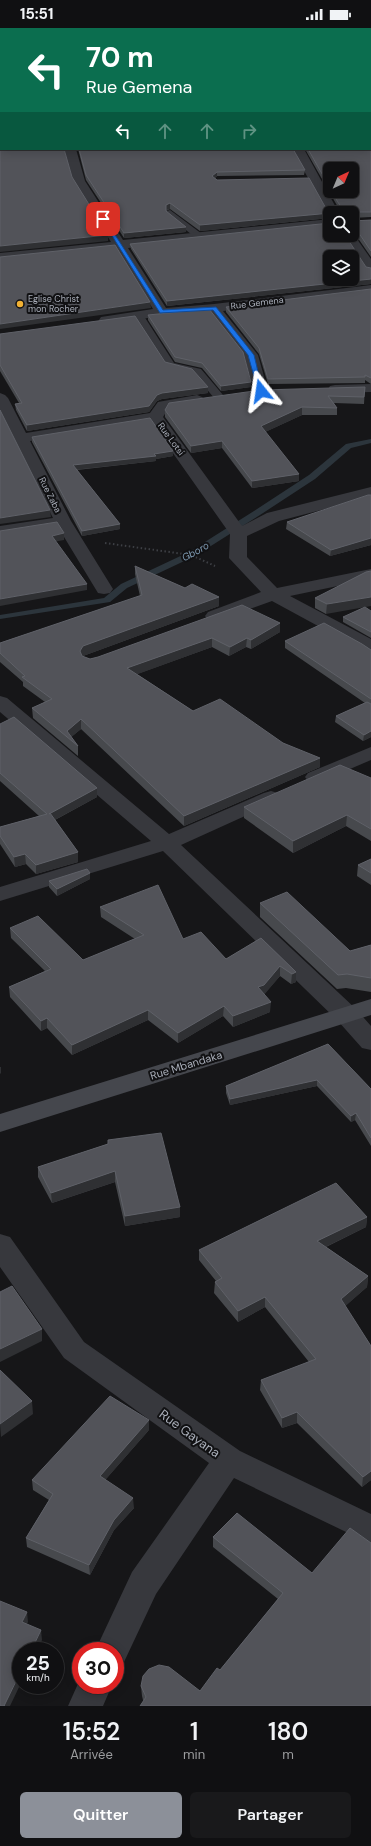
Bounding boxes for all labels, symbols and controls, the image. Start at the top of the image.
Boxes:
text: 15:51 [20,4,53,24]
text: 70 m [86,39,154,76]
icon: left [20,44,72,96]
text: Rue Gemena [86,75,192,99]
icon: left [112,120,134,142]
icon: ahead [154,120,176,142]
icon: ahead [196,120,218,142]
icon: right [238,120,260,142]
north arrow [323,162,359,198]
map controls [323,162,359,286]
pin [86,202,120,236]
button: search [323,206,359,242]
icon: arrive [92,208,114,230]
button: layers [323,250,359,286]
place label: Eglise Christ mon Rocher [28,293,80,315]
street label: Rue Gemena [230,294,284,312]
marker: Eglise Christ mon Rocher [15,299,25,309]
position arrow [240,370,282,412]
street label: Rue Lotsi [155,420,187,458]
street label: Rue Zaba [36,475,64,515]
water label: Gboro [179,539,211,564]
street label: Rue Mbandaka [148,1047,224,1083]
street label: Rue Gayana [156,1406,223,1461]
speed limit sign: 30 [72,1642,124,1694]
text: 25 [26,1650,50,1676]
text: km/h [26,1671,50,1684]
text: 15:52 [63,1716,120,1747]
text: 1 [190,1716,198,1747]
text: 180 [268,1716,308,1747]
text: Arrivée [70,1746,113,1763]
text: min [183,1746,205,1763]
text: m [282,1746,294,1763]
button: Quitter [20,1792,182,1838]
button: Partager [190,1792,351,1838]

